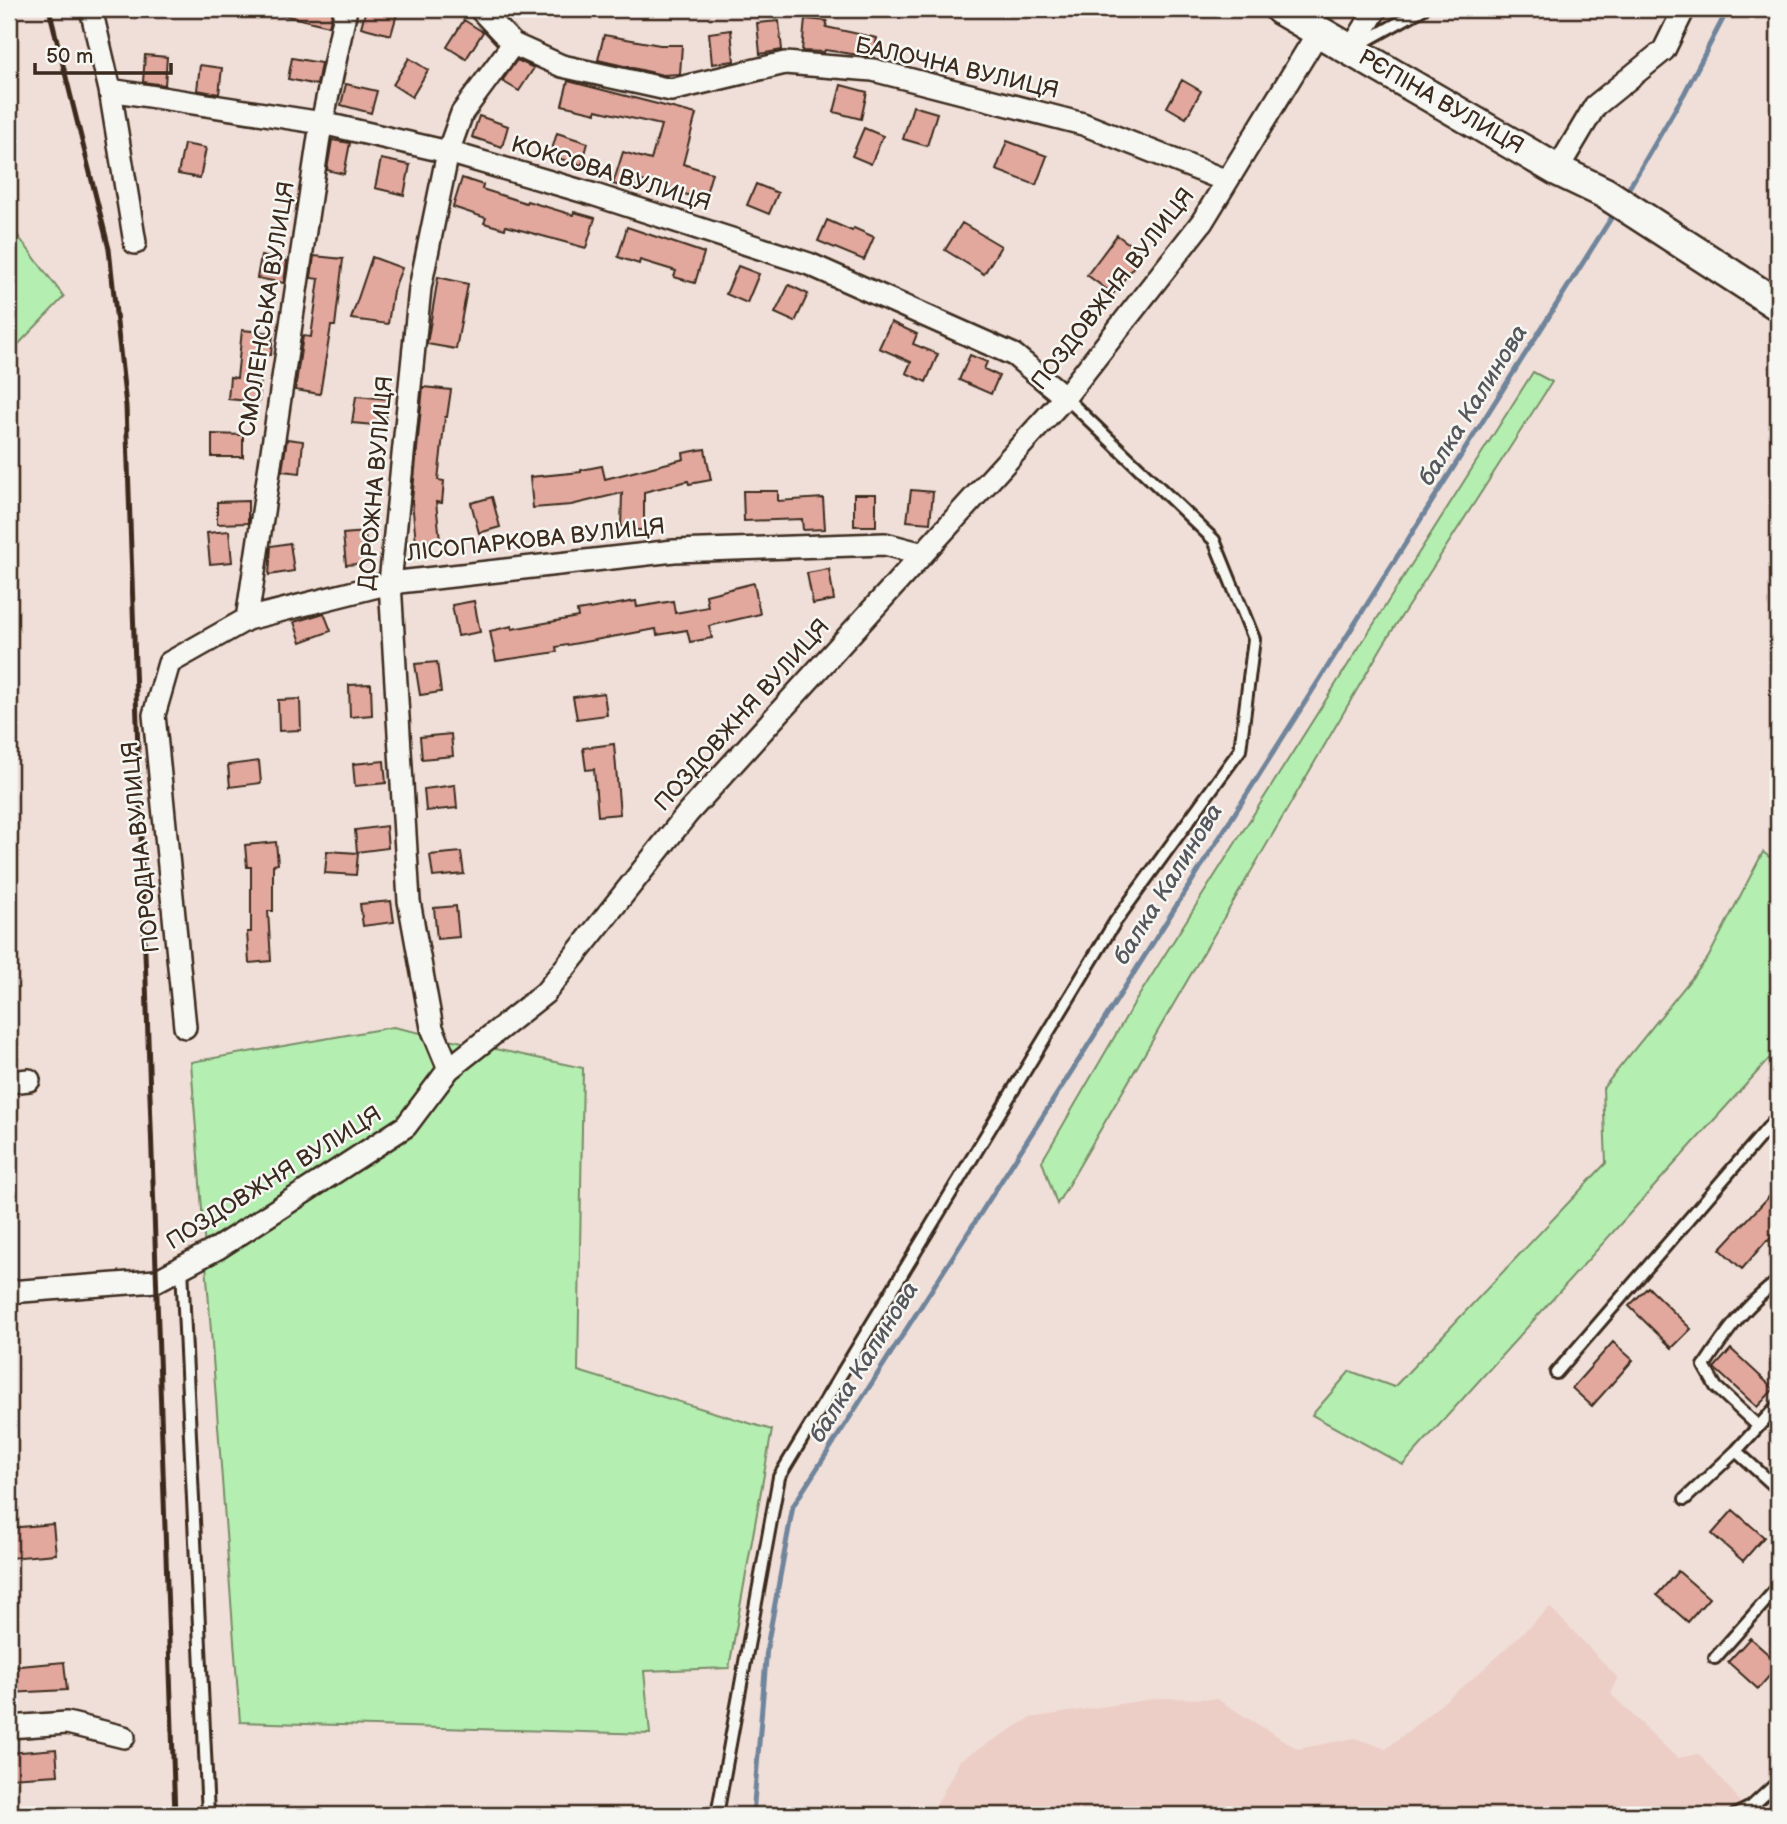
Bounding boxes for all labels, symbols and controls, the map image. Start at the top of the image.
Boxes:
street label: БАЛОЧНА ВУЛИЦЯ [852,31,1062,105]
scale bar [35,32,172,76]
street label: РЄПІНА ВУЛИЦЯ [1353,43,1529,161]
text: 50 m [46,44,93,69]
street label: КОКСОВА ВУЛИЦЯ [508,130,714,218]
street label: СМОЛЕНСЬКА ВУЛИЦЯ [233,179,301,439]
street label: ПОЗДОВЖНЯ ВУЛИЦЯ [1025,182,1201,396]
water label: балка Калинова [1412,319,1534,491]
street label: ДОРОЖНА ВУЛИЦЯ [353,375,399,591]
street label: ЛІСОПАРКОВА ВУЛИЦЯ [404,513,667,568]
street label: ПОЗДОВЖНЯ ВУЛИЦЯ [648,613,836,817]
street label: ПОРОДНА ВУЛИЦЯ [116,740,166,954]
water label: балка Калинова [1107,798,1229,970]
street label: ПОЗДОВЖНЯ ВУЛИЦЯ [161,1100,387,1256]
water label: балка Калинова [803,1276,925,1448]

